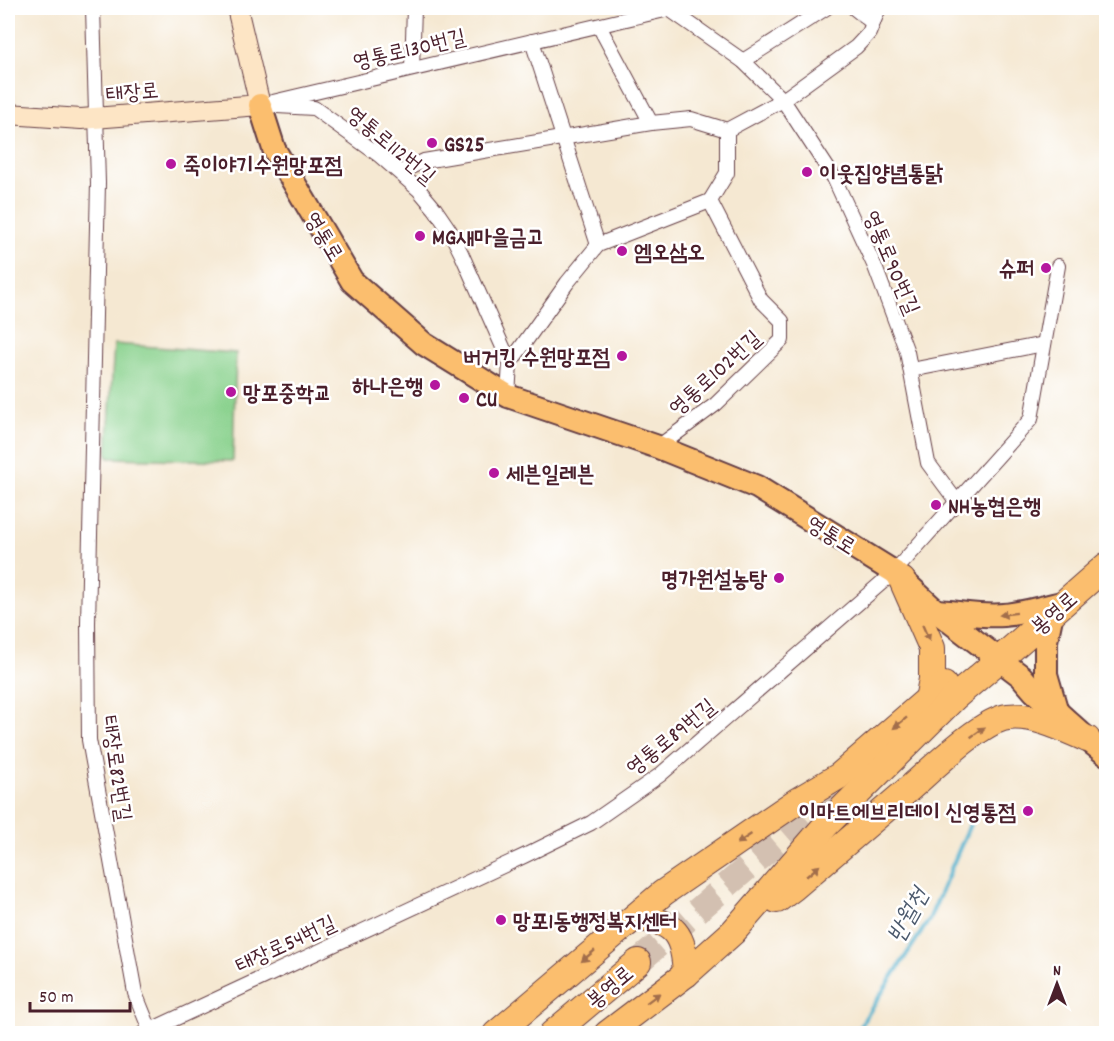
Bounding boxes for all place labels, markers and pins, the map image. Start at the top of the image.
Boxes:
place label: GS25 [444,131,485,162]
marker: GS25 [425,136,439,150]
place label: 죽이야기수원망포점 [183,152,343,183]
marker: 죽이야기수원망포점 [164,157,178,171]
place label: 이웃집양념통닭 [819,160,943,191]
marker: 이웃집양념통닭 [800,165,814,179]
place label: MG새마을금고 [432,224,545,255]
marker: MG새마을금고 [413,229,427,243]
place label: 엠오삼오 [634,239,705,270]
marker: 엠오삼오 [615,244,629,258]
place label: 슈퍼 [999,256,1034,287]
marker: 슈퍼 [1039,261,1053,275]
place label: 버거킹 수원망포점 [463,344,610,375]
marker: 버거킹 수원망포점 [615,349,629,363]
place label: 하나은행 [352,373,423,404]
marker: 하나은행 [428,378,442,392]
place label: 망포중학교 [243,380,332,411]
marker: 망포중학교 [224,385,238,399]
place label: CU [476,386,497,417]
marker: CU [457,391,471,405]
place label: 세븐일레븐 [506,461,595,492]
marker: 세븐일레븐 [487,466,501,480]
place label: NH농협은행 [948,493,1041,524]
marker: NH농협은행 [929,498,943,512]
place label: 명가원설농탕 [661,566,767,597]
marker: 명가원설농탕 [772,571,786,585]
place label: 이마트에브리데이 신영통점 [799,799,1016,830]
marker: 이마트에브리데이 신영통점 [1021,804,1035,818]
place label: 망포1동행정복지센터 [513,908,677,939]
marker: 망포1동행정복지센터 [494,913,508,927]

